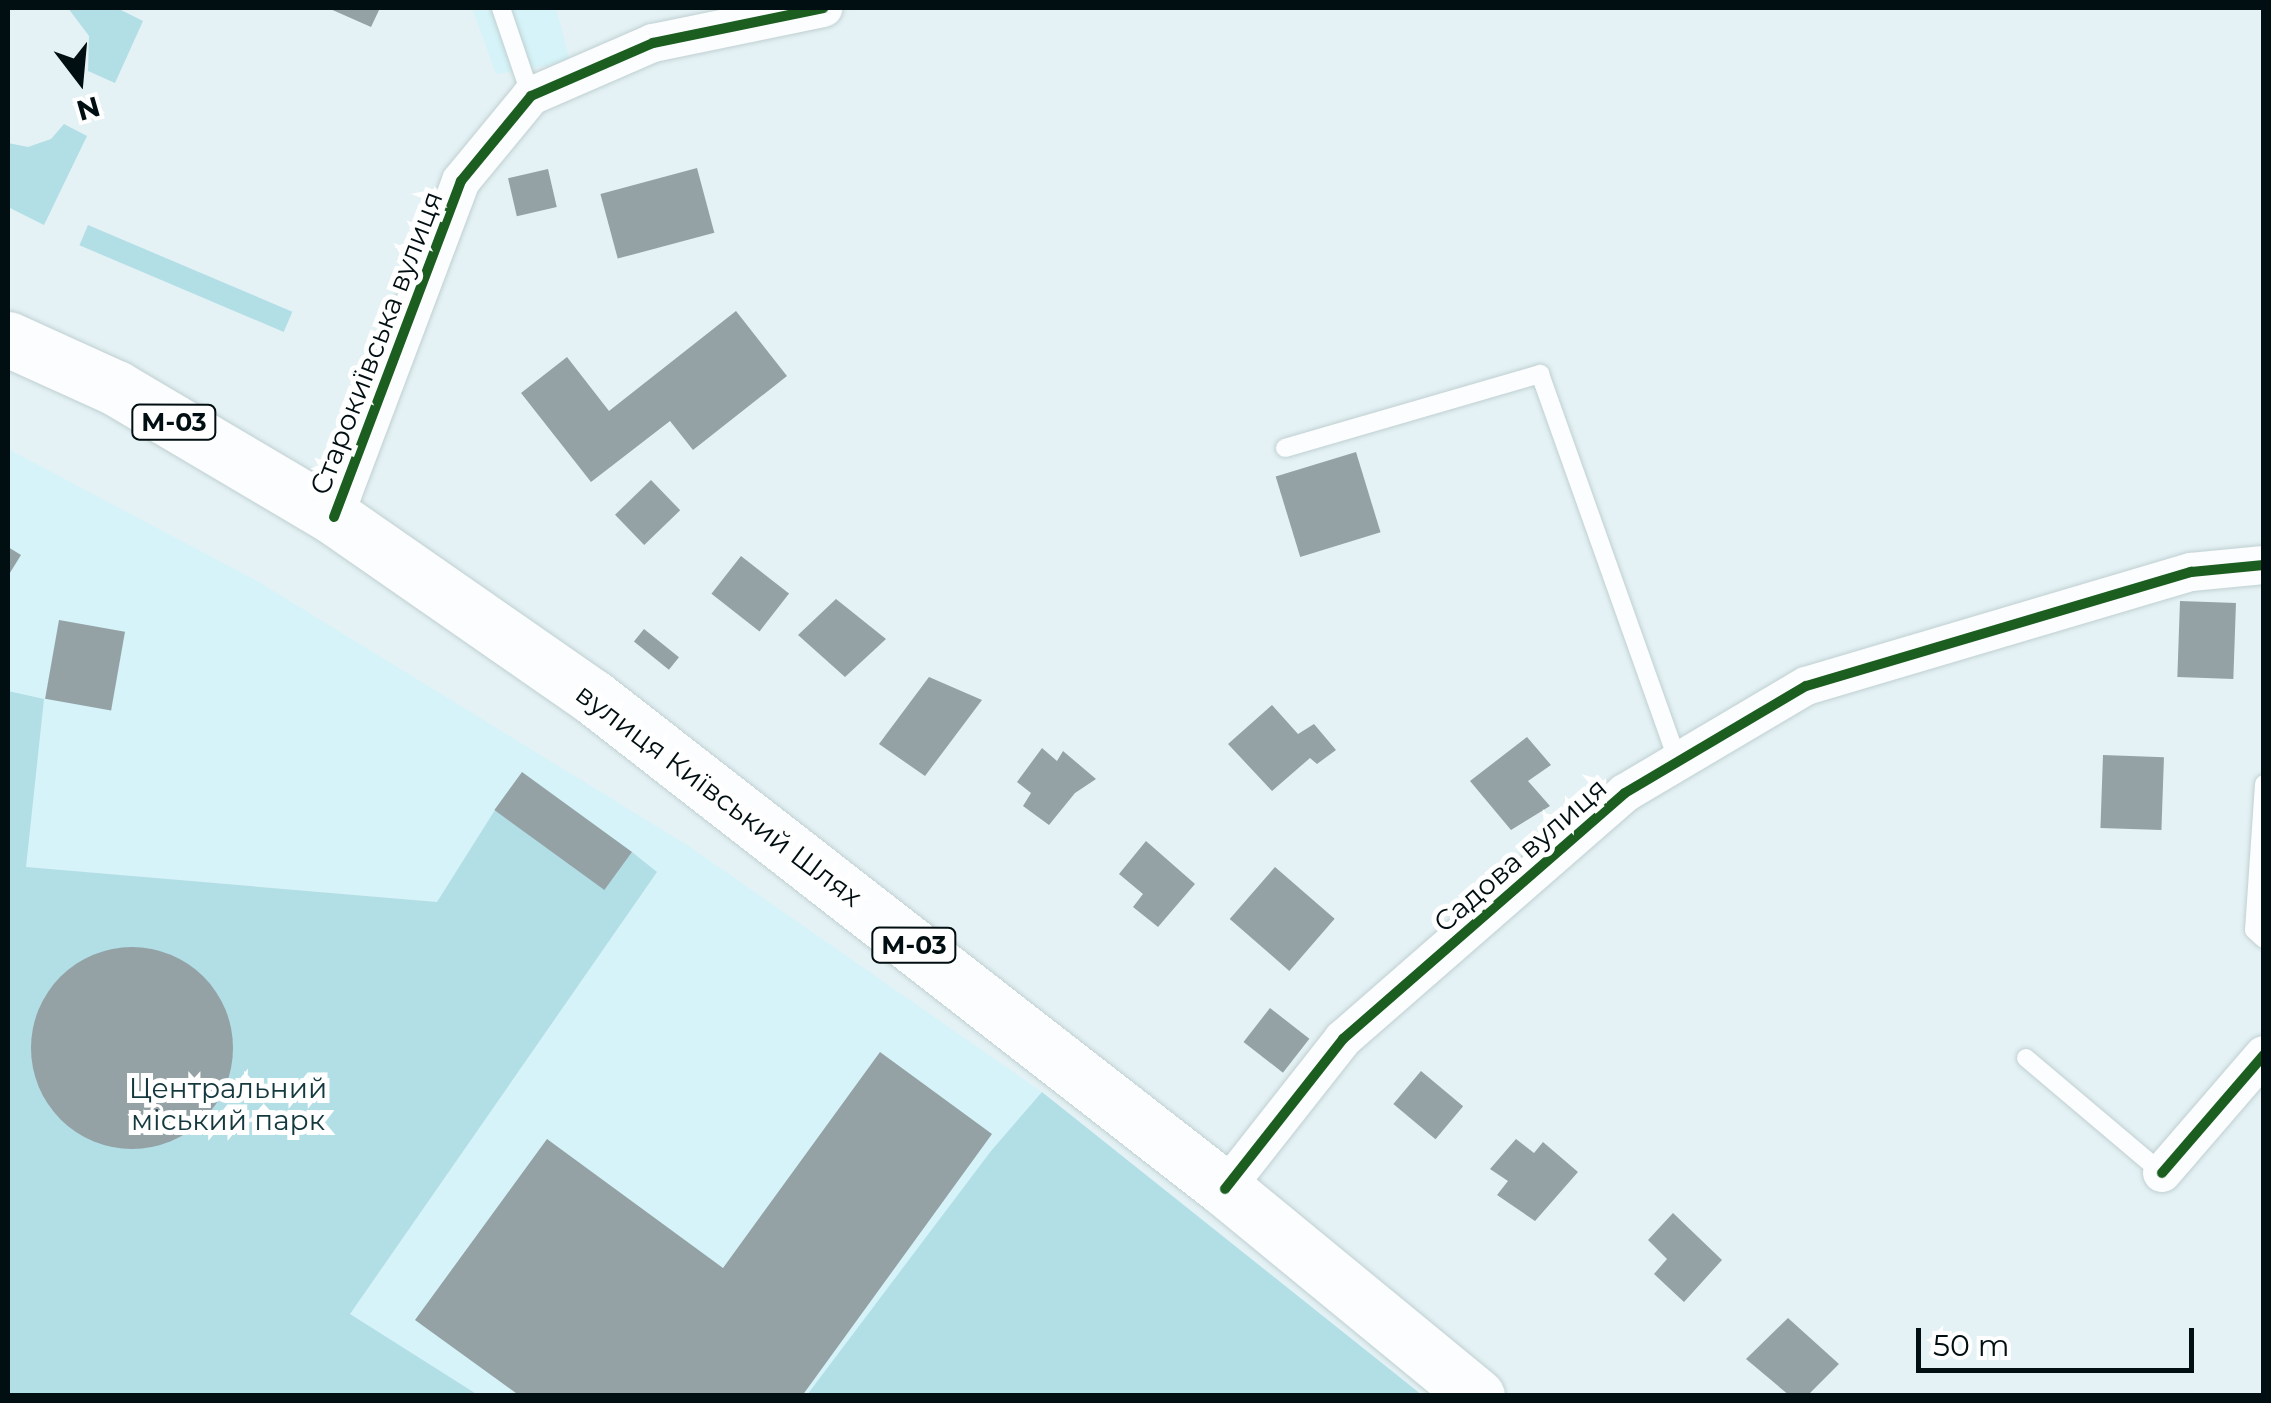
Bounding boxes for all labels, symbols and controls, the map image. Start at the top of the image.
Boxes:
north arrow [30,30,130,130]
text: N [73,89,104,128]
street label: Старокиївська вулиця [303,186,449,500]
road number: М-03 [129,402,219,442]
street label: вулиця Київський Шлях [569,676,869,914]
street label: Садова вулиця [1427,771,1613,939]
road number: М-03 [869,925,959,965]
park label: Центральний міський парк [129,1071,327,1137]
scale bar [1921,1308,2198,1370]
text: 50 m [1933,1327,2010,1364]

